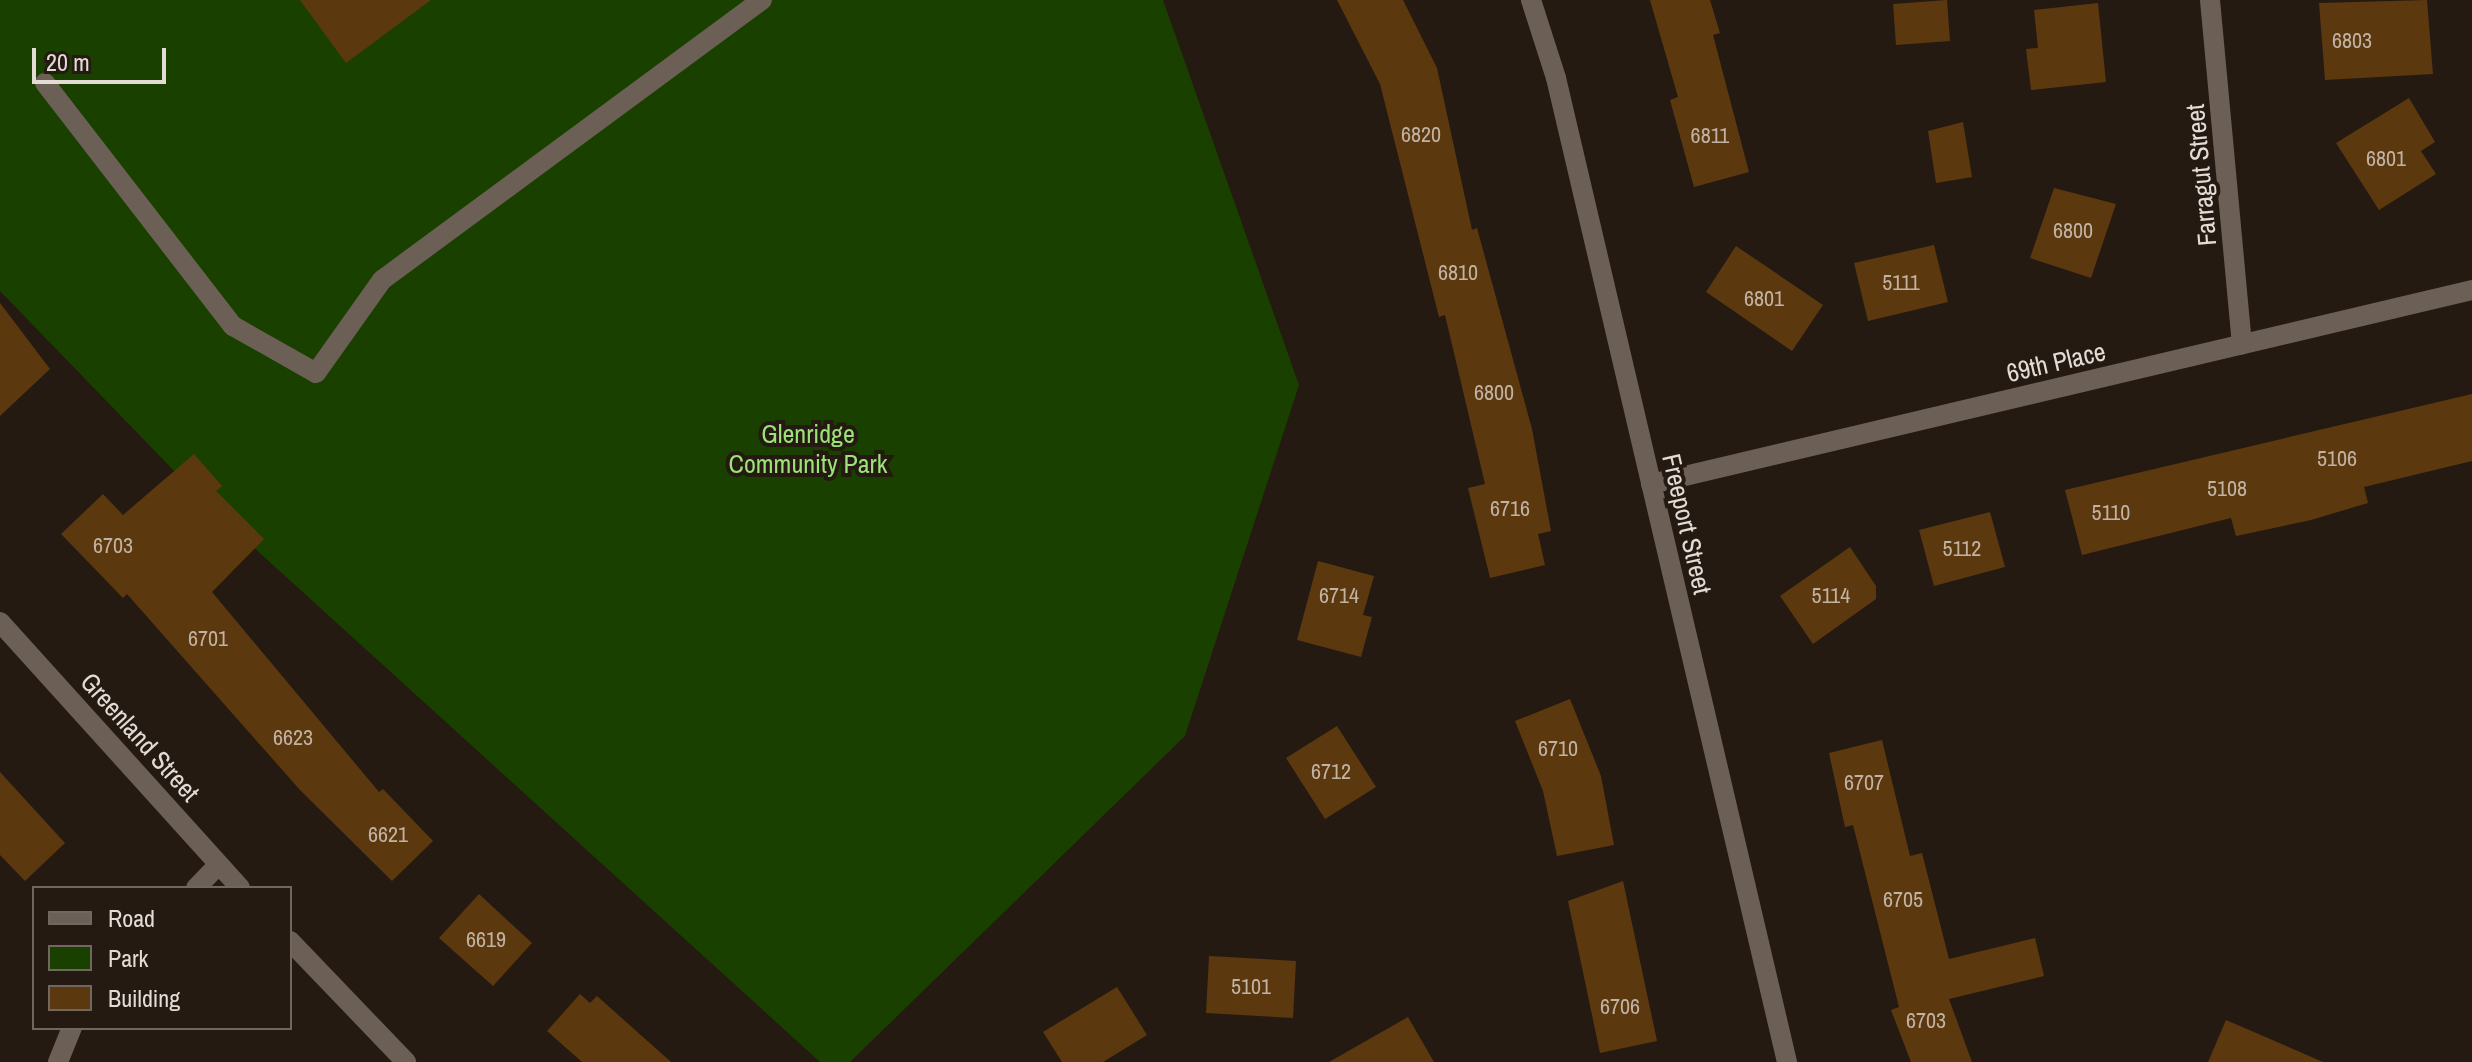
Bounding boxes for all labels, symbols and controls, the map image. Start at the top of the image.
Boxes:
house number: 6803 [2332,28,2372,54]
scale bar [36,32,170,82]
text: 20 m [46,46,90,78]
street label: Farragut Street [2179,103,2223,247]
house number: 6820 [1401,122,1441,148]
house number: 6811 [1691,123,1729,149]
house number: 6801 [2366,146,2406,172]
house number: 6800 [2053,218,2093,244]
house number: 6810 [1438,260,1478,286]
house number: 5111 [1882,270,1920,296]
house number: 6801 [1744,286,1784,312]
street label: 69th Place [2003,335,2109,389]
house number: 6800 [1474,380,1514,406]
park label: Glenridge Community Park [729,418,887,480]
house number: 5106 [2317,446,2357,472]
street label: Freeport Street [1656,451,1718,597]
house number: 5108 [2207,476,2247,502]
house number: 6716 [1490,496,1530,522]
house number: 5110 [2092,500,2130,526]
house number: 6703 [93,533,133,559]
house number: 5112 [1943,536,1981,562]
house number: 6714 [1319,583,1359,609]
house number: 5114 [1812,583,1850,609]
house number: 6701 [188,626,228,652]
street label: Greenland Street [74,666,206,808]
house number: 6623 [273,725,313,751]
house number: 6710 [1538,736,1578,762]
house number: 6712 [1311,759,1351,785]
house number: 6707 [1844,770,1884,796]
house number: 6621 [368,822,408,848]
legend [32,886,292,1030]
house number: 6705 [1883,887,1923,913]
text: Road [108,902,155,934]
house number: 6619 [466,927,506,953]
text: Park [108,942,148,974]
house number: 5101 [1231,974,1271,1000]
text: Building [108,982,180,1014]
house number: 6706 [1600,994,1640,1020]
house number: 6703 [1906,1008,1946,1034]

